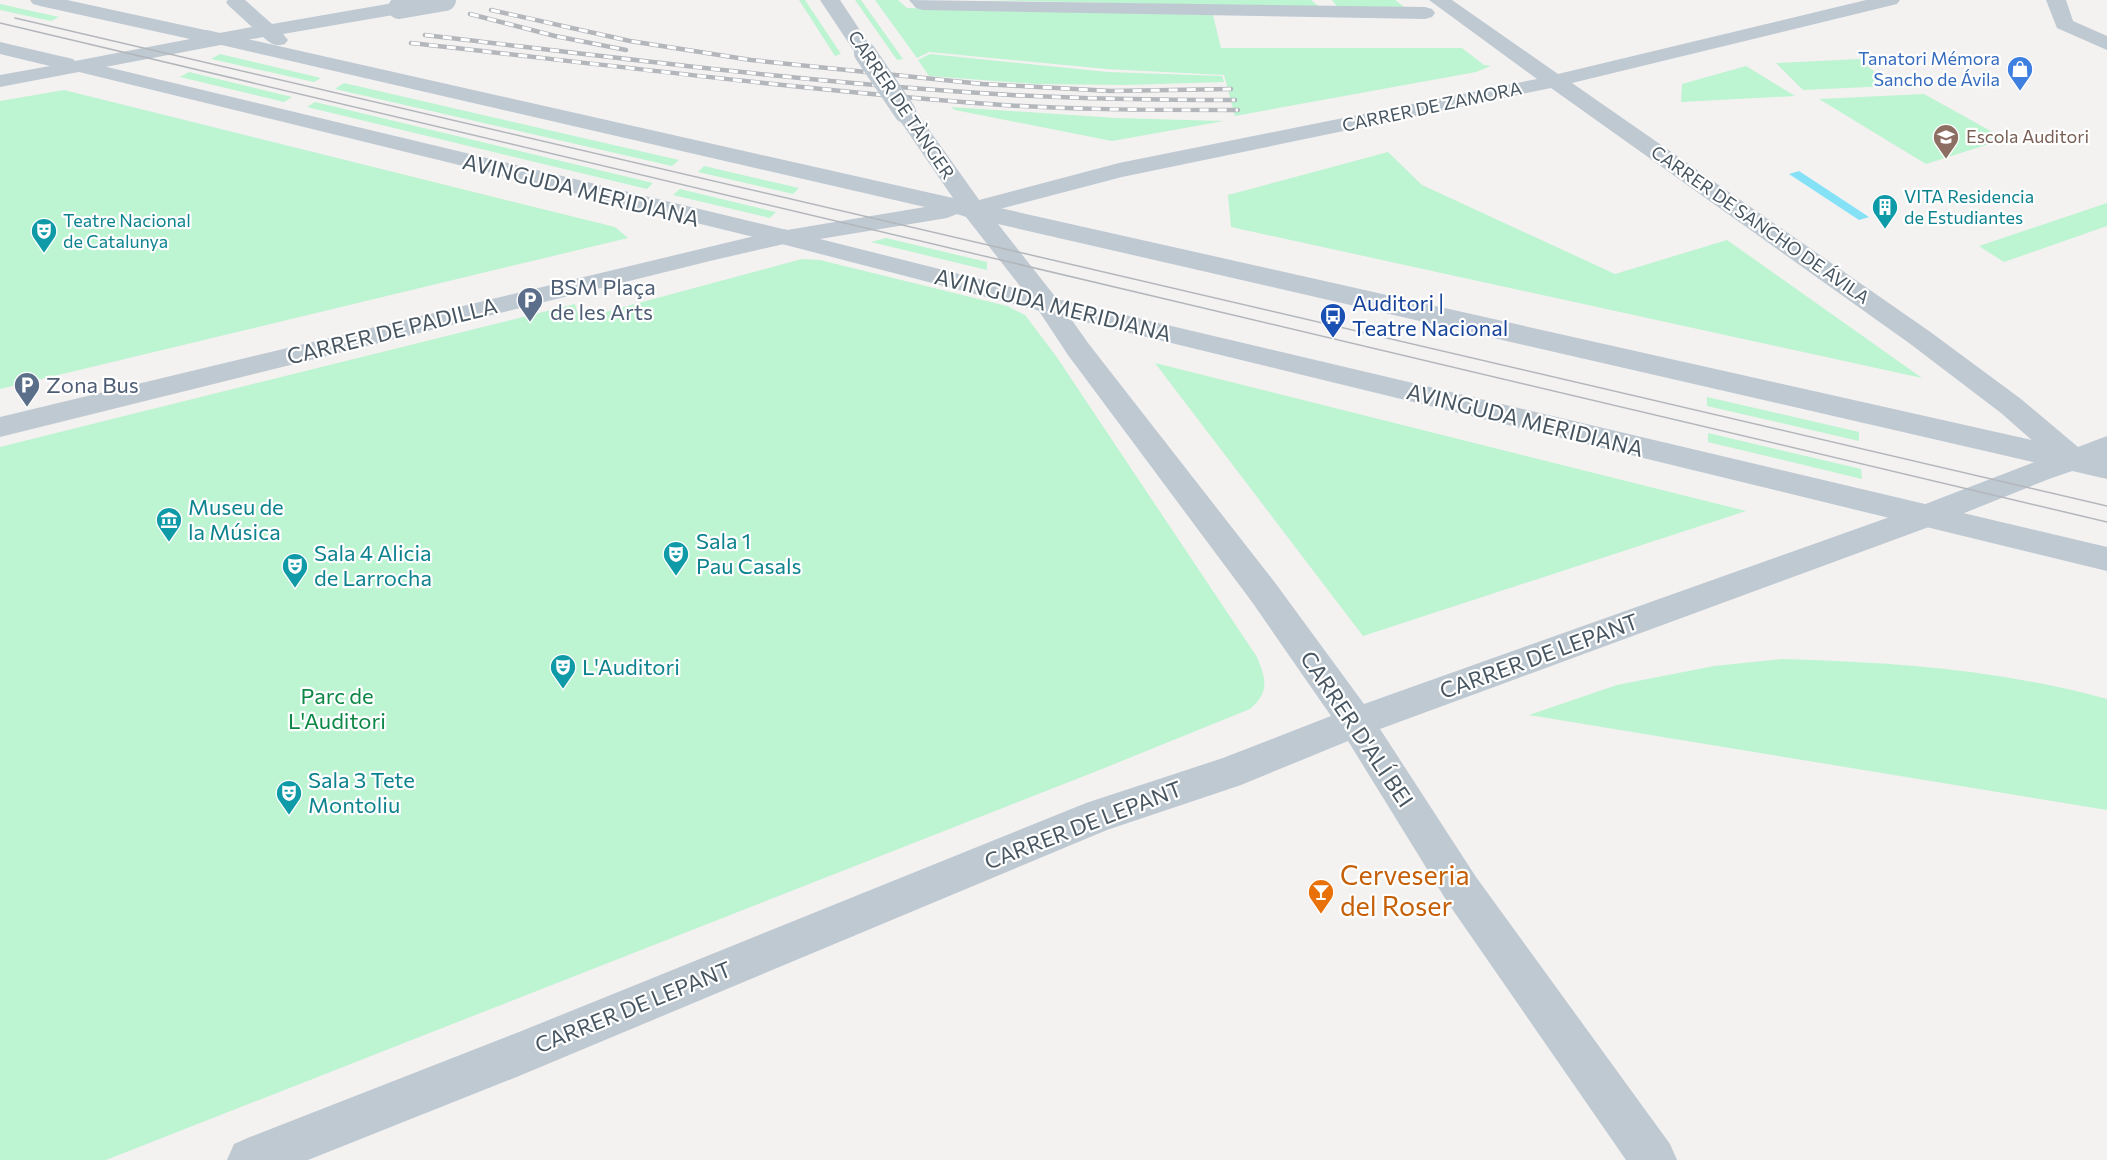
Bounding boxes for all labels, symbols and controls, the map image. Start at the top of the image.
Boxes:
street label: CARRER DE TÀNGER [844,26,960,183]
place label: Tanatori Mémora Sancho de Ávila [1858,47,2000,90]
shop icon: Tanatori Mémora Sancho de Ávila [2005,54,2035,92]
street label: CARRER DE ZAMORA [1340,76,1524,136]
school or university icon: Escola Auditori [1931,122,1961,160]
place label: Escola Auditori [1966,125,2089,147]
street label: CARRER DE SANCHO DE ÁVILA [1647,140,1874,308]
street label: AVINGUDA MERIDIANA [460,147,702,232]
place label: VITA Residencia de Estudiantes [1904,185,2034,228]
building icon: VITA Residencia de Estudiantes [1870,192,1900,230]
place label: Teatre Nacional de Catalunya [63,209,191,252]
theatre icon: Teatre Nacional de Catalunya [29,216,59,254]
street label: AVINGUDA MERIDIANA [932,262,1174,347]
place label: BSM Plaça de les Arts [550,273,656,325]
parking icon: BSM Plaça de les Arts [515,285,545,323]
place label: Auditori | Teatre Nacional [1352,289,1508,341]
street label: CARRER DE PADILLA [284,291,500,370]
bus stop icon: Auditori | Teatre Nacional [1318,301,1348,339]
parking icon: Zona Bus [12,370,42,408]
place label: Zona Bus [46,371,139,398]
street label: AVINGUDA MERIDIANA [1404,377,1646,462]
place label: Museu de la Música [188,493,284,545]
museum icon: Museu de la Música [154,505,184,543]
place label: Sala 1 Pau Casals [696,527,802,579]
place label: Sala 4 Alicia de Larrocha [314,539,432,591]
theatre icon: Sala 1 Pau Casals [661,539,691,577]
theatre icon: Sala 4 Alicia de Larrocha [280,551,310,589]
street label: CARRER DE LEPANT [1436,607,1642,704]
street label: CARRER D'ALÍ BEI [1295,645,1420,812]
theatre icon: L'Auditori [548,652,578,690]
place label: L'Auditori [582,653,680,680]
park label: Parc de L'Auditori [288,682,386,734]
place label: Sala 3 Tete Montoliu [308,766,415,818]
street label: CARRER DE LEPANT [980,774,1185,875]
theatre icon: Sala 3 Tete Montoliu [274,778,304,816]
place label: Cerveseria del Roser [1340,858,1470,922]
bar icon: Cerveseria del Roser [1306,877,1336,915]
street label: CARRER DE LEPANT [531,955,735,1058]

